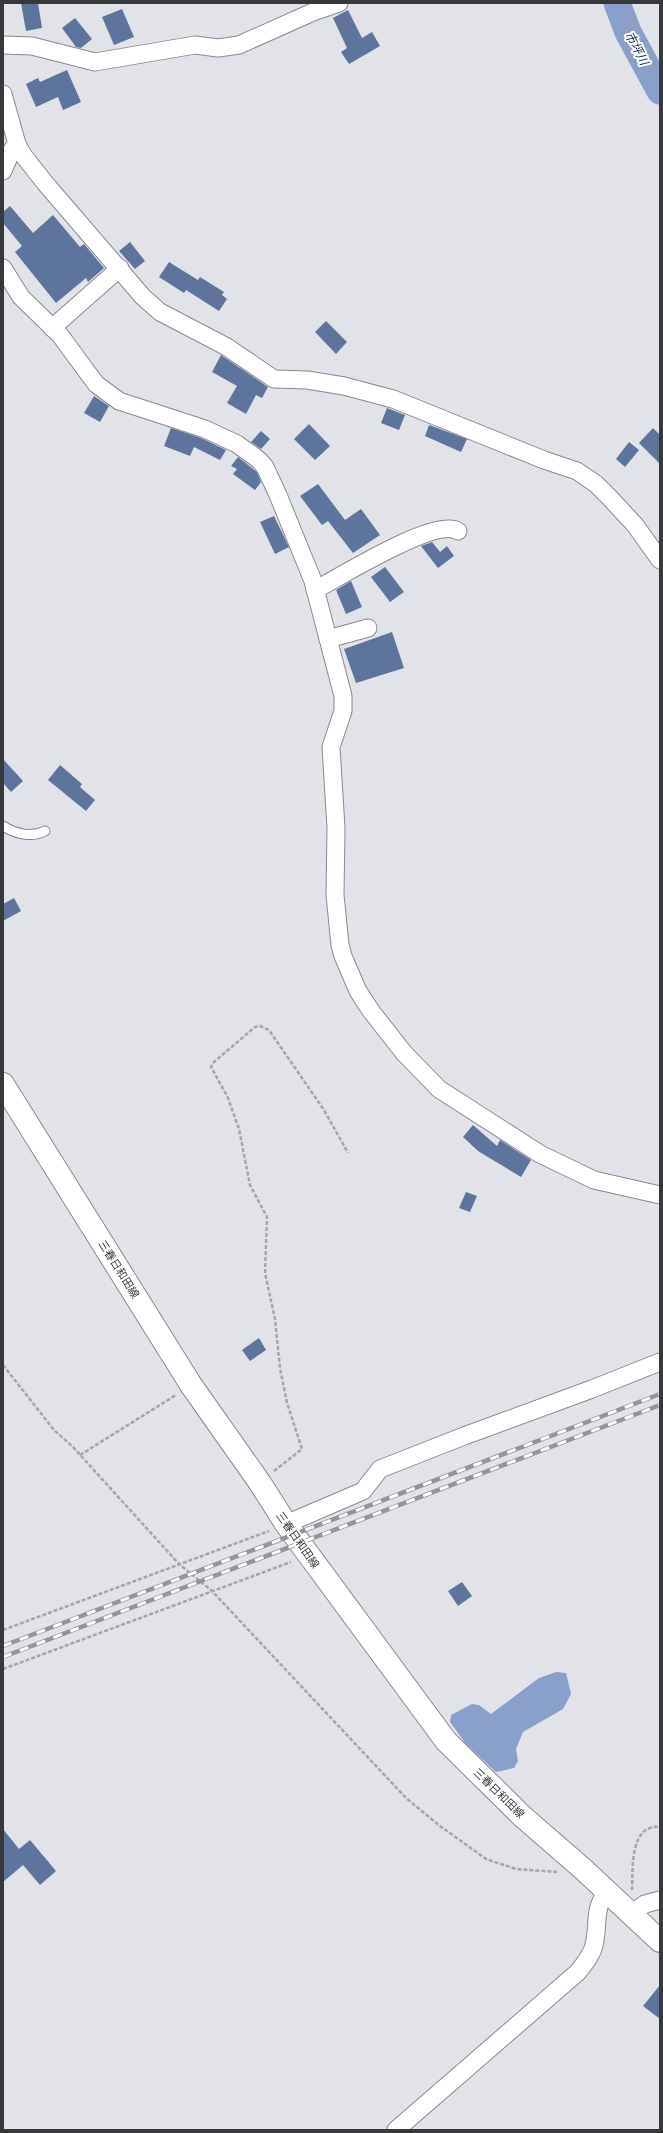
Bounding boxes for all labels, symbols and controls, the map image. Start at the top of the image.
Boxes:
water label: 市坪川 [622,29,653,69]
street label: 三春日和田線 [96,1237,142,1301]
street label: 三春日和田線 [273,1509,323,1571]
street label: 三春日和田線 [470,1765,528,1821]

